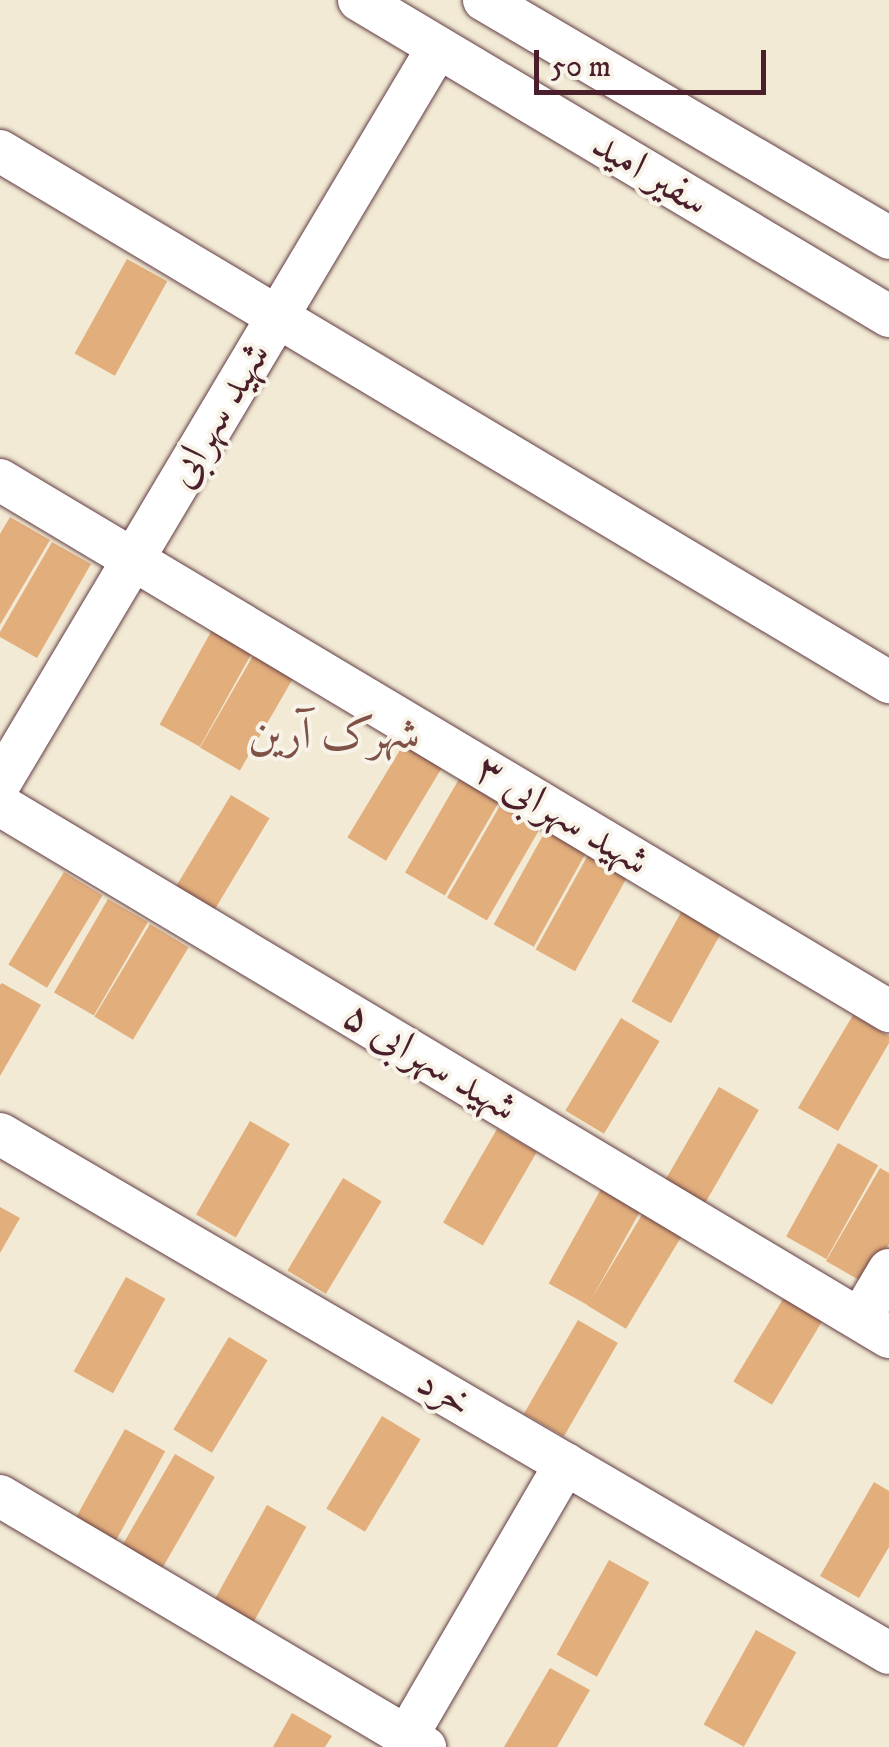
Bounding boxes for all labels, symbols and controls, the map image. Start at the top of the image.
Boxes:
scale bar [539,30,772,92]
text: 50 m [551,49,611,86]
street label: سفیر امید [582,120,718,228]
street label: شهید سهرابی [156,333,282,497]
district label: شهرک آرین [248,709,420,763]
street label: شهید سهرابی ۳ [466,744,658,888]
street label: شهید سهرابی ۵ [334,990,526,1134]
street label: خرد [407,1357,481,1429]

